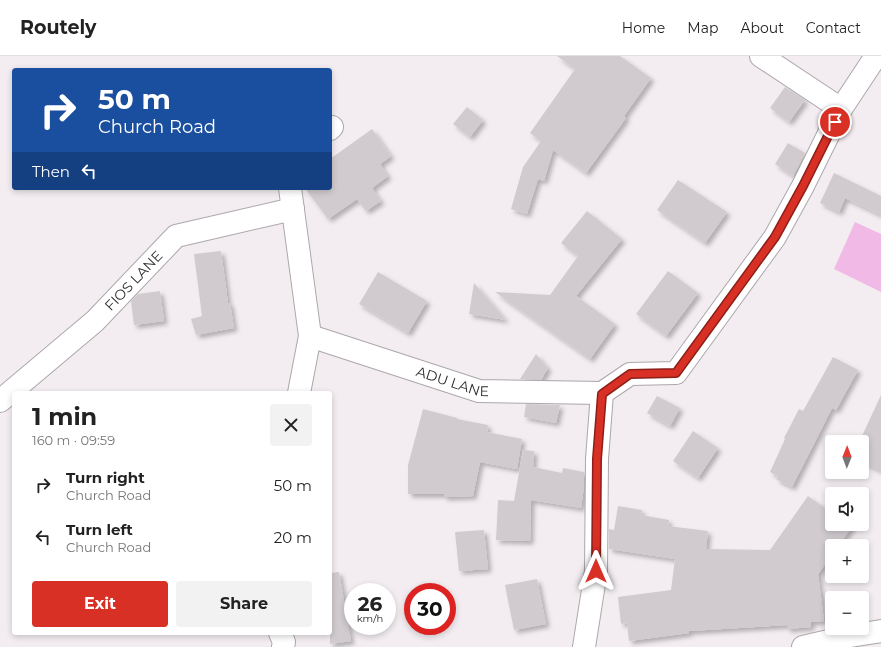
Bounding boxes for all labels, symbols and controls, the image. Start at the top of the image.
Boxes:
text: Routely [20,16,96,39]
text: Home [622,19,665,37]
text: Map [687,19,718,37]
text: About [740,19,784,37]
text: Contact [806,19,861,37]
text: 50 m [98,82,171,116]
icon: right [32,84,84,136]
pin [818,105,852,139]
icon: arrive [824,111,846,133]
text: Church Road [98,116,216,138]
icon: left [78,160,100,182]
text: Then [32,162,70,181]
street label: FIOS LANE [101,247,166,314]
street label: ADU LANE [414,362,489,400]
text: 1 min [32,402,97,431]
button: close [270,404,312,446]
text: 160 m · 09:59 [32,432,115,448]
north arrow [825,435,869,479]
map controls [825,435,869,635]
text: Turn right [66,468,145,487]
icon: right [32,474,54,496]
text: 50 m [274,476,312,495]
text: Church Road [66,487,151,503]
button: sound [825,487,869,531]
text: Turn left [66,520,133,539]
icon: left [32,526,54,548]
text: 20 m [274,528,312,547]
text: Church Road [66,539,151,555]
button: + [825,539,869,583]
position arrow [575,550,617,592]
button: Exit [32,581,168,627]
button: Share [176,581,312,627]
speed limit sign: 30 [404,583,456,635]
button: − [825,591,869,635]
text: 26 [358,592,382,616]
text: km/h [357,612,383,625]

